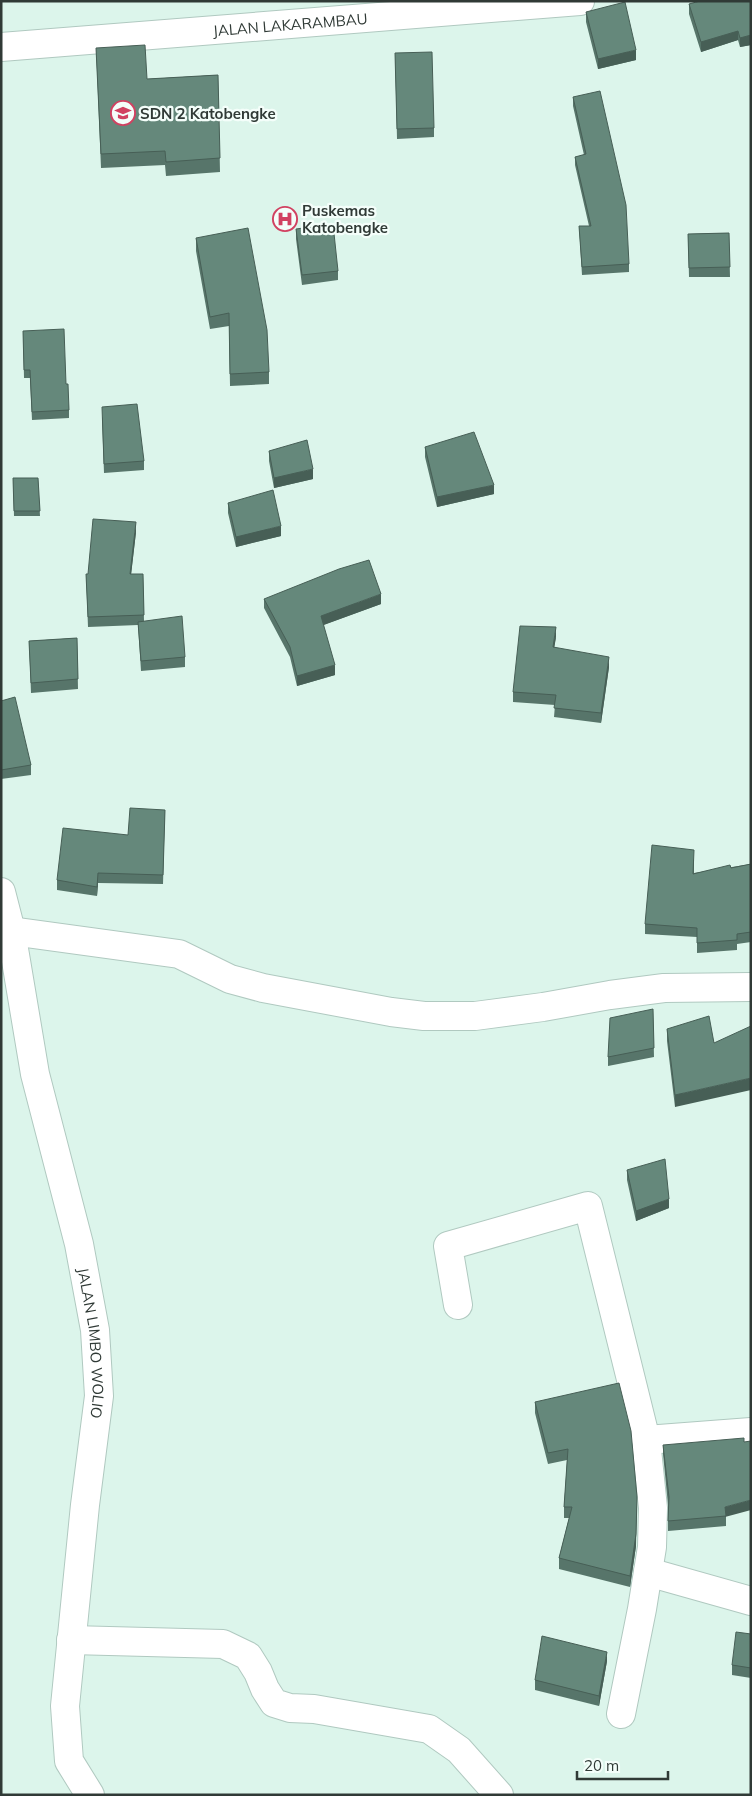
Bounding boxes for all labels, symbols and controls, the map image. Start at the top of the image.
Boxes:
street label: JALAN LAKARAMBAU [212,8,368,40]
school or university icon: SDN 2 Katobengke [110,100,136,126]
place label: SDN 2 Katobengke [140,104,276,123]
place label: Puskemas Katobengke [302,201,388,237]
hospital icon: Puskemas Katobengke [272,206,298,232]
street label: JALAN LIMBO WOLIO [74,1266,109,1420]
scale bar [577,1748,668,1780]
text: 20 m [584,1756,619,1775]

